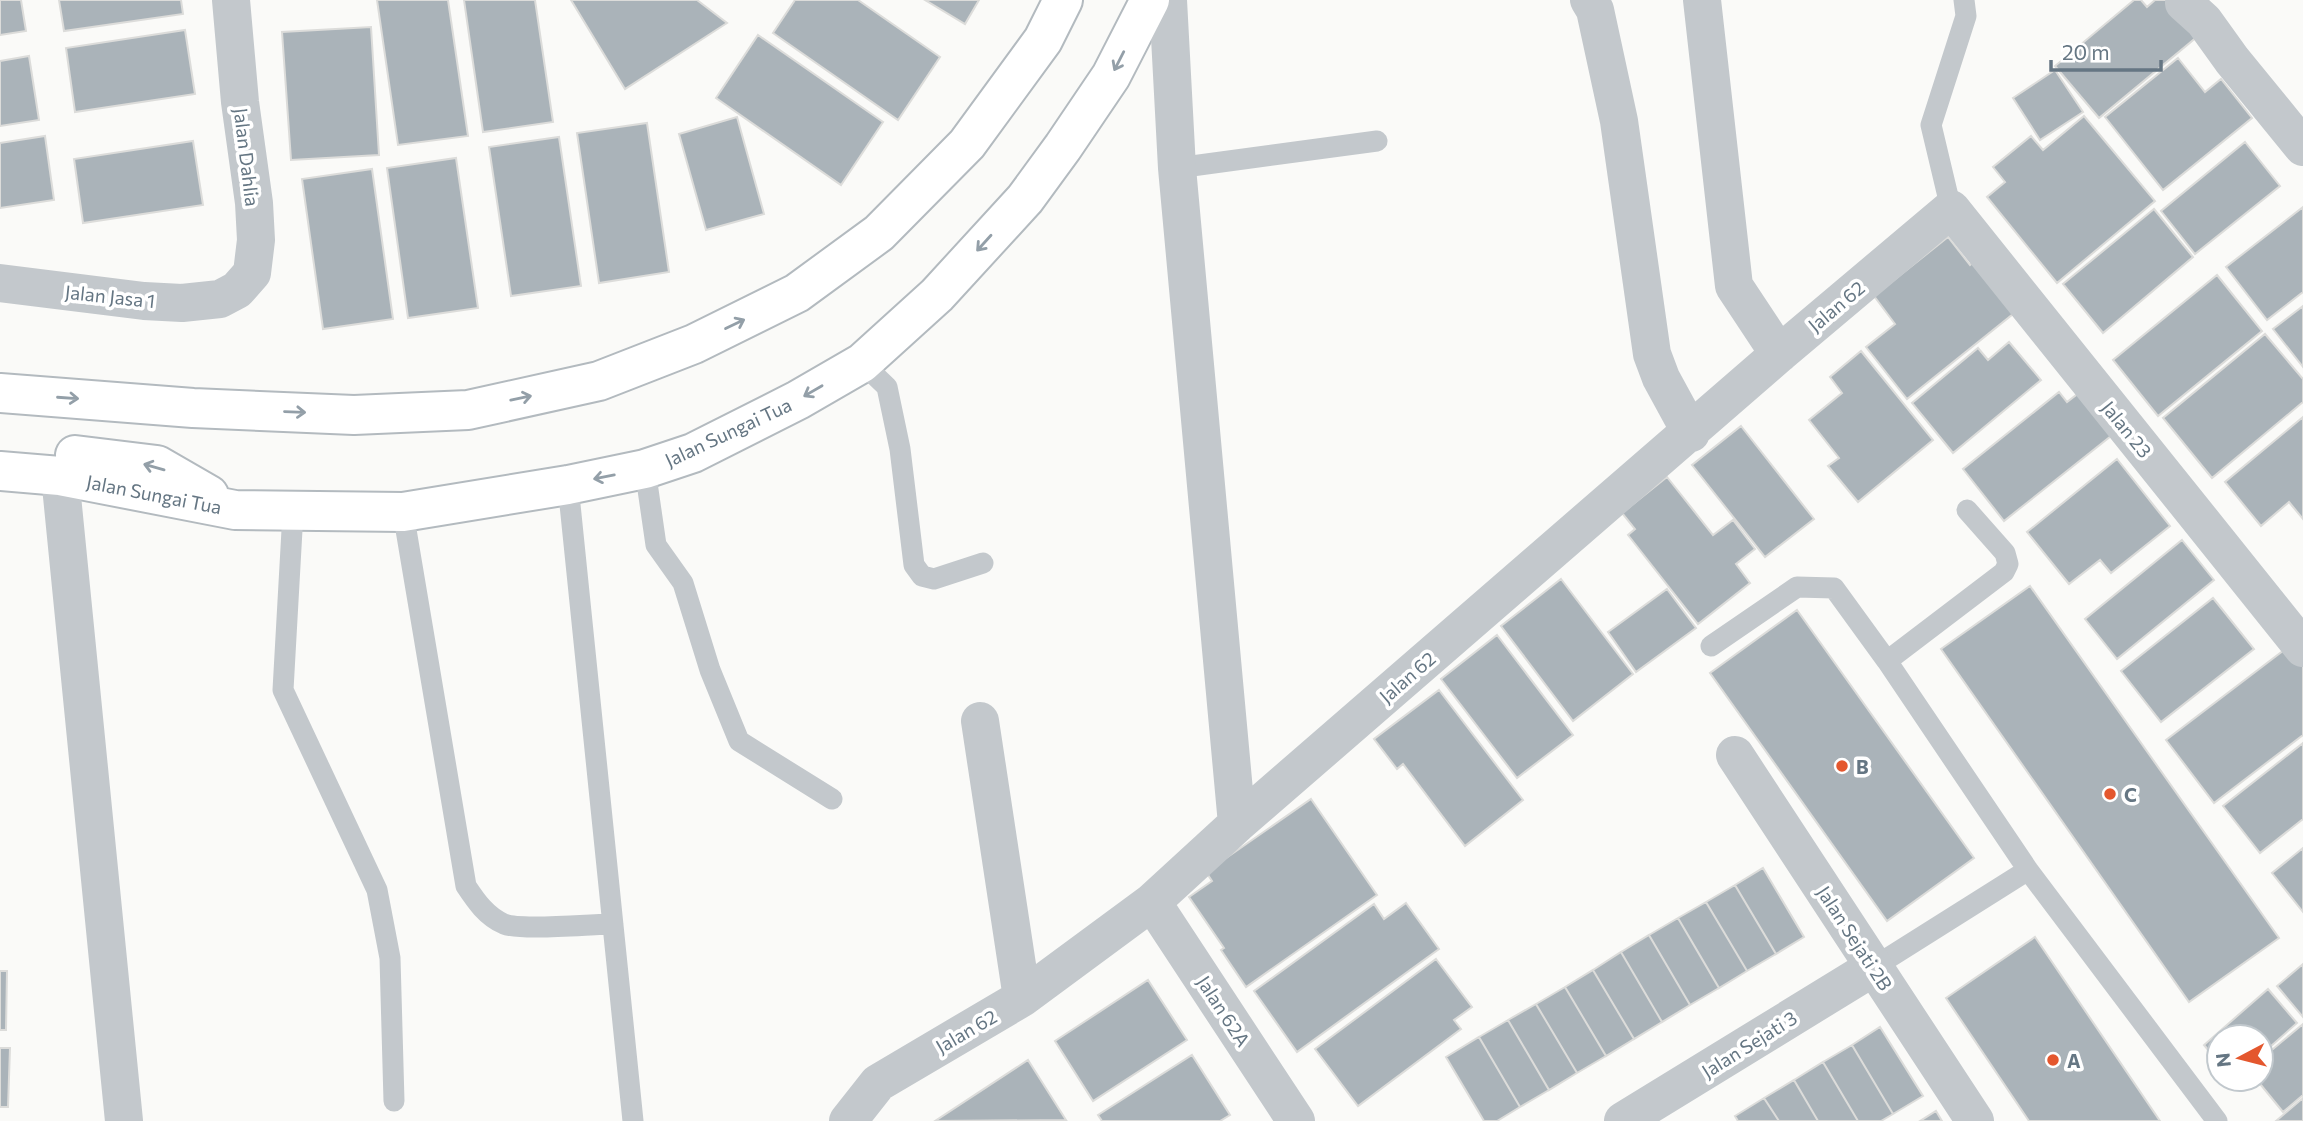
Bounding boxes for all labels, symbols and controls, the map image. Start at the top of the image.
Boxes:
scale bar [2051,28,2161,72]
text: 20 m [2062,39,2110,64]
one-way arrow [1111,50,1125,70]
street label: Jalan Dahlia [230,106,264,208]
one-way arrow [976,234,993,251]
street label: Jalan 62 [1803,276,1869,336]
street label: Jalan Jasa 1 [64,280,156,312]
one-way arrow [724,316,745,330]
one-way arrow [804,384,824,398]
one-way arrow [509,391,532,405]
one-way arrow [56,392,79,405]
street label: Jalan Sungai Tua [661,393,795,471]
street label: Jalan 23 [2097,396,2157,462]
one-way arrow [283,406,306,419]
one-way arrow [143,459,165,472]
street label: Jalan Sungai Tua [84,470,224,518]
one-way arrow [593,471,616,485]
street label: Jalan 62 [1374,646,1440,708]
place label: B [1856,755,1869,778]
marker: B [1834,758,1850,774]
place label: C [2124,783,2137,806]
marker: C [2102,786,2118,802]
street label: Jalan Sejati 2B [1813,881,1897,995]
street label: Jalan 62A [1193,971,1255,1051]
street label: Jalan 62 [931,1004,1001,1058]
street label: Jalan Sejati 3 [1697,1006,1801,1082]
north arrow [2205,1023,2275,1093]
place label: A [2067,1049,2081,1072]
marker: A [2045,1052,2061,1068]
text: N [2210,1052,2235,1069]

